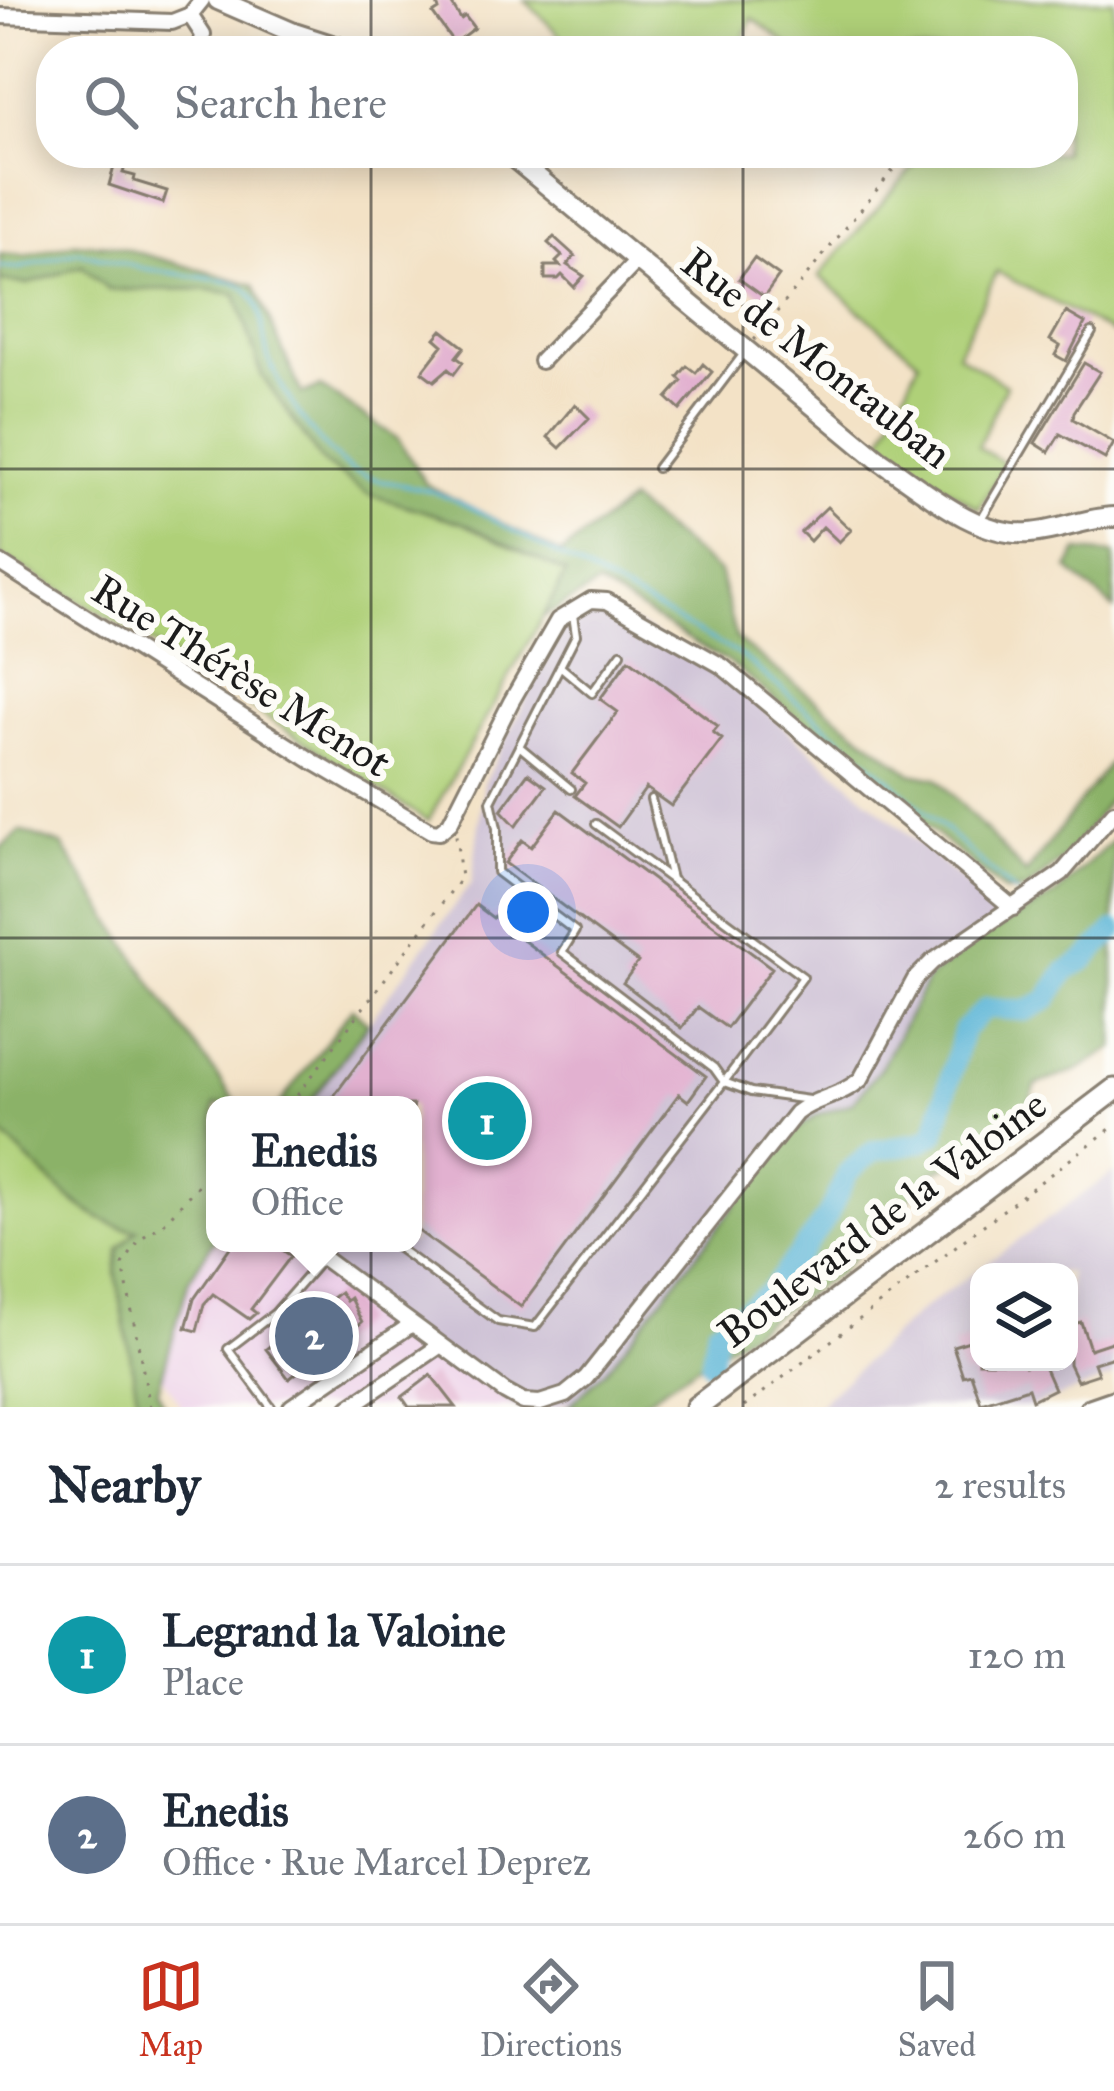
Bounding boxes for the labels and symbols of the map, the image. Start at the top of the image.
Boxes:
street label: Rue de Montauban [671,236,962,479]
street label: Rue Thérèse Menot [83,563,400,789]
your location [498,882,558,942]
pin: 1 [448,1076,526,1166]
street label: Boulevard de la Valoine [708,1078,1057,1359]
pin: 2 [275,1291,353,1381]

